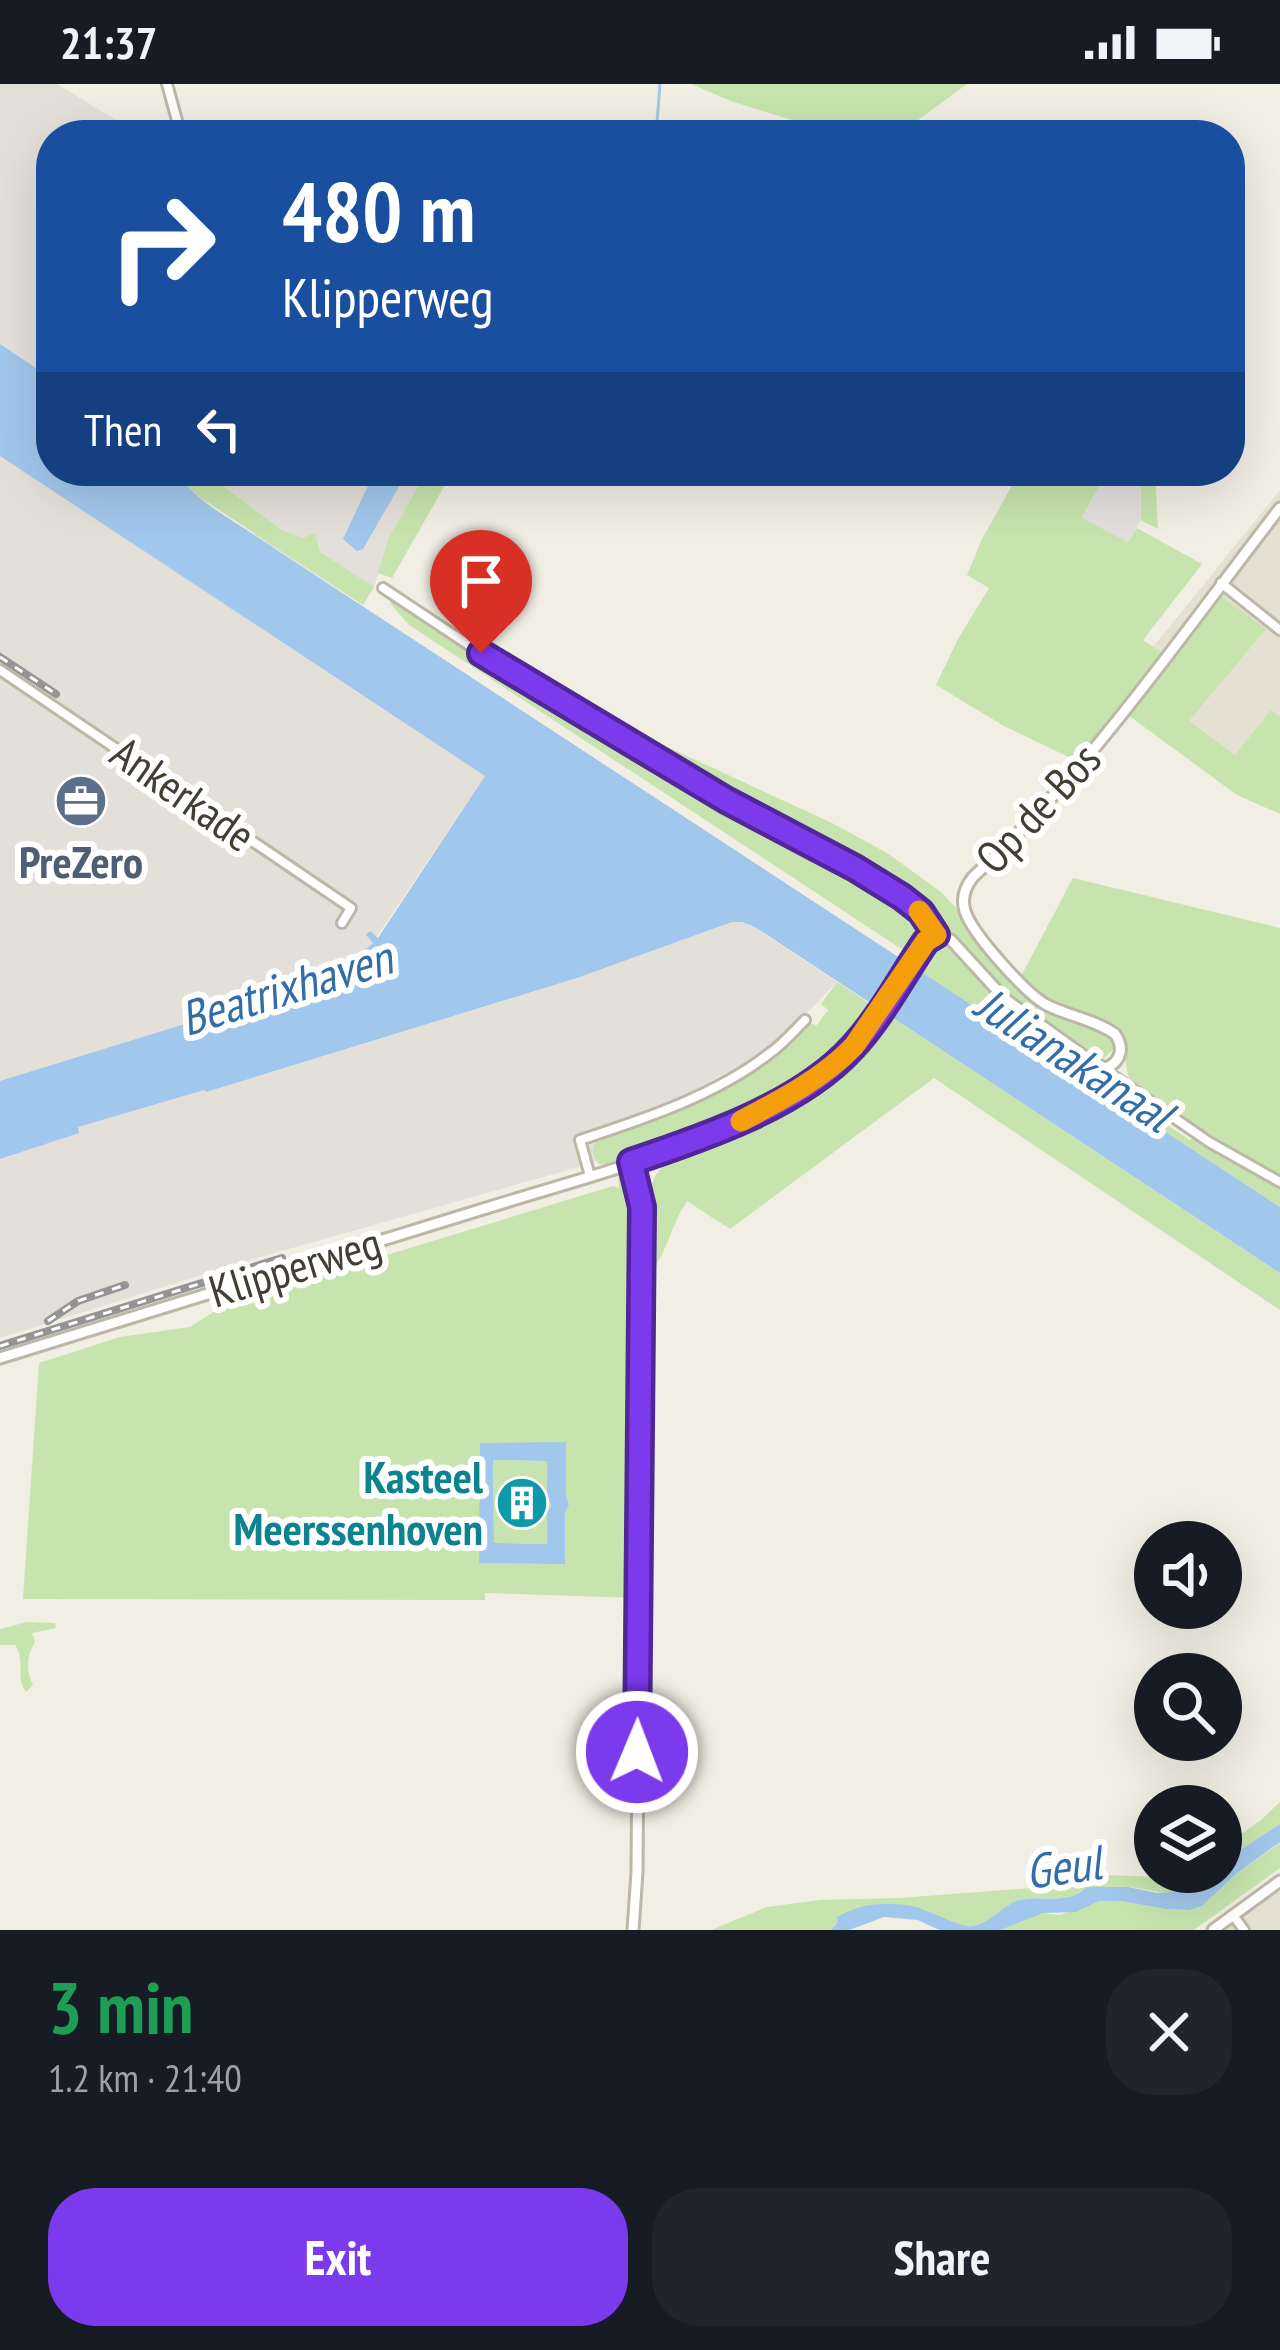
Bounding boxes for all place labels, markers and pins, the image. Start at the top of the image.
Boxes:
pin [430,530,532,653]
office icon: PreZero [53,773,109,829]
place label: PreZero [19,832,143,890]
place label: Kasteel Meerssenhoven [234,1447,484,1557]
building icon: Kasteel Meerssenhoven [494,1475,550,1531]

